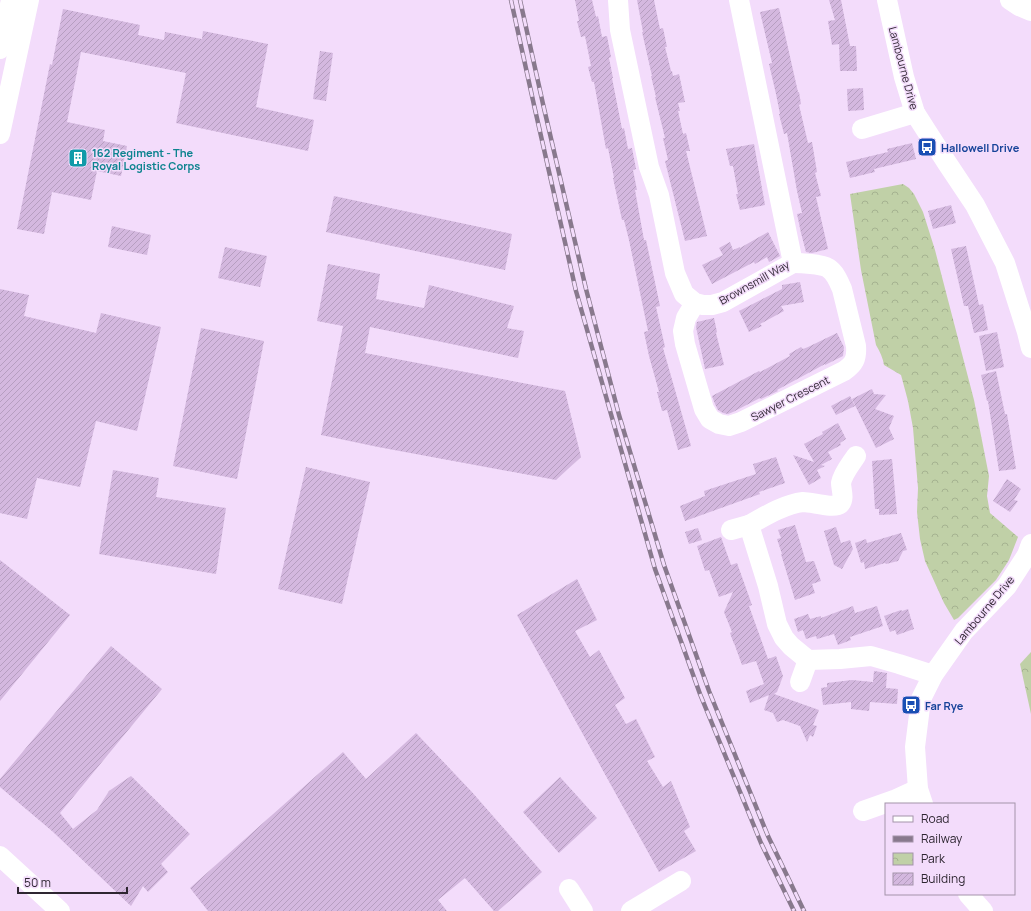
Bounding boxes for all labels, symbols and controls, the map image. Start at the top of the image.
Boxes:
street label: Lambourne Drive [886,25,922,112]
bus stop icon: Hallowell Drive [916,136,938,158]
place label: Hallowell Drive [941,140,1020,155]
place label: 162 Regiment - The Royal Logistic Corps [92,145,200,173]
building icon: 162 Regiment - The Royal Logistic Corps [67,147,89,169]
street label: Brownsmill Way [716,256,792,308]
street label: Sawyer Crescent [748,372,832,424]
street label: Lambourne Drive [951,572,1018,648]
bus stop icon: Far Rye [900,694,922,716]
place label: Far Rye [925,698,964,713]
legend [885,803,1015,895]
text: Road [921,810,949,827]
text: Railway [921,830,963,847]
text: Park [921,850,946,867]
scale bar [18,869,127,895]
text: Building [921,870,965,887]
text: 50 m [24,874,51,891]

